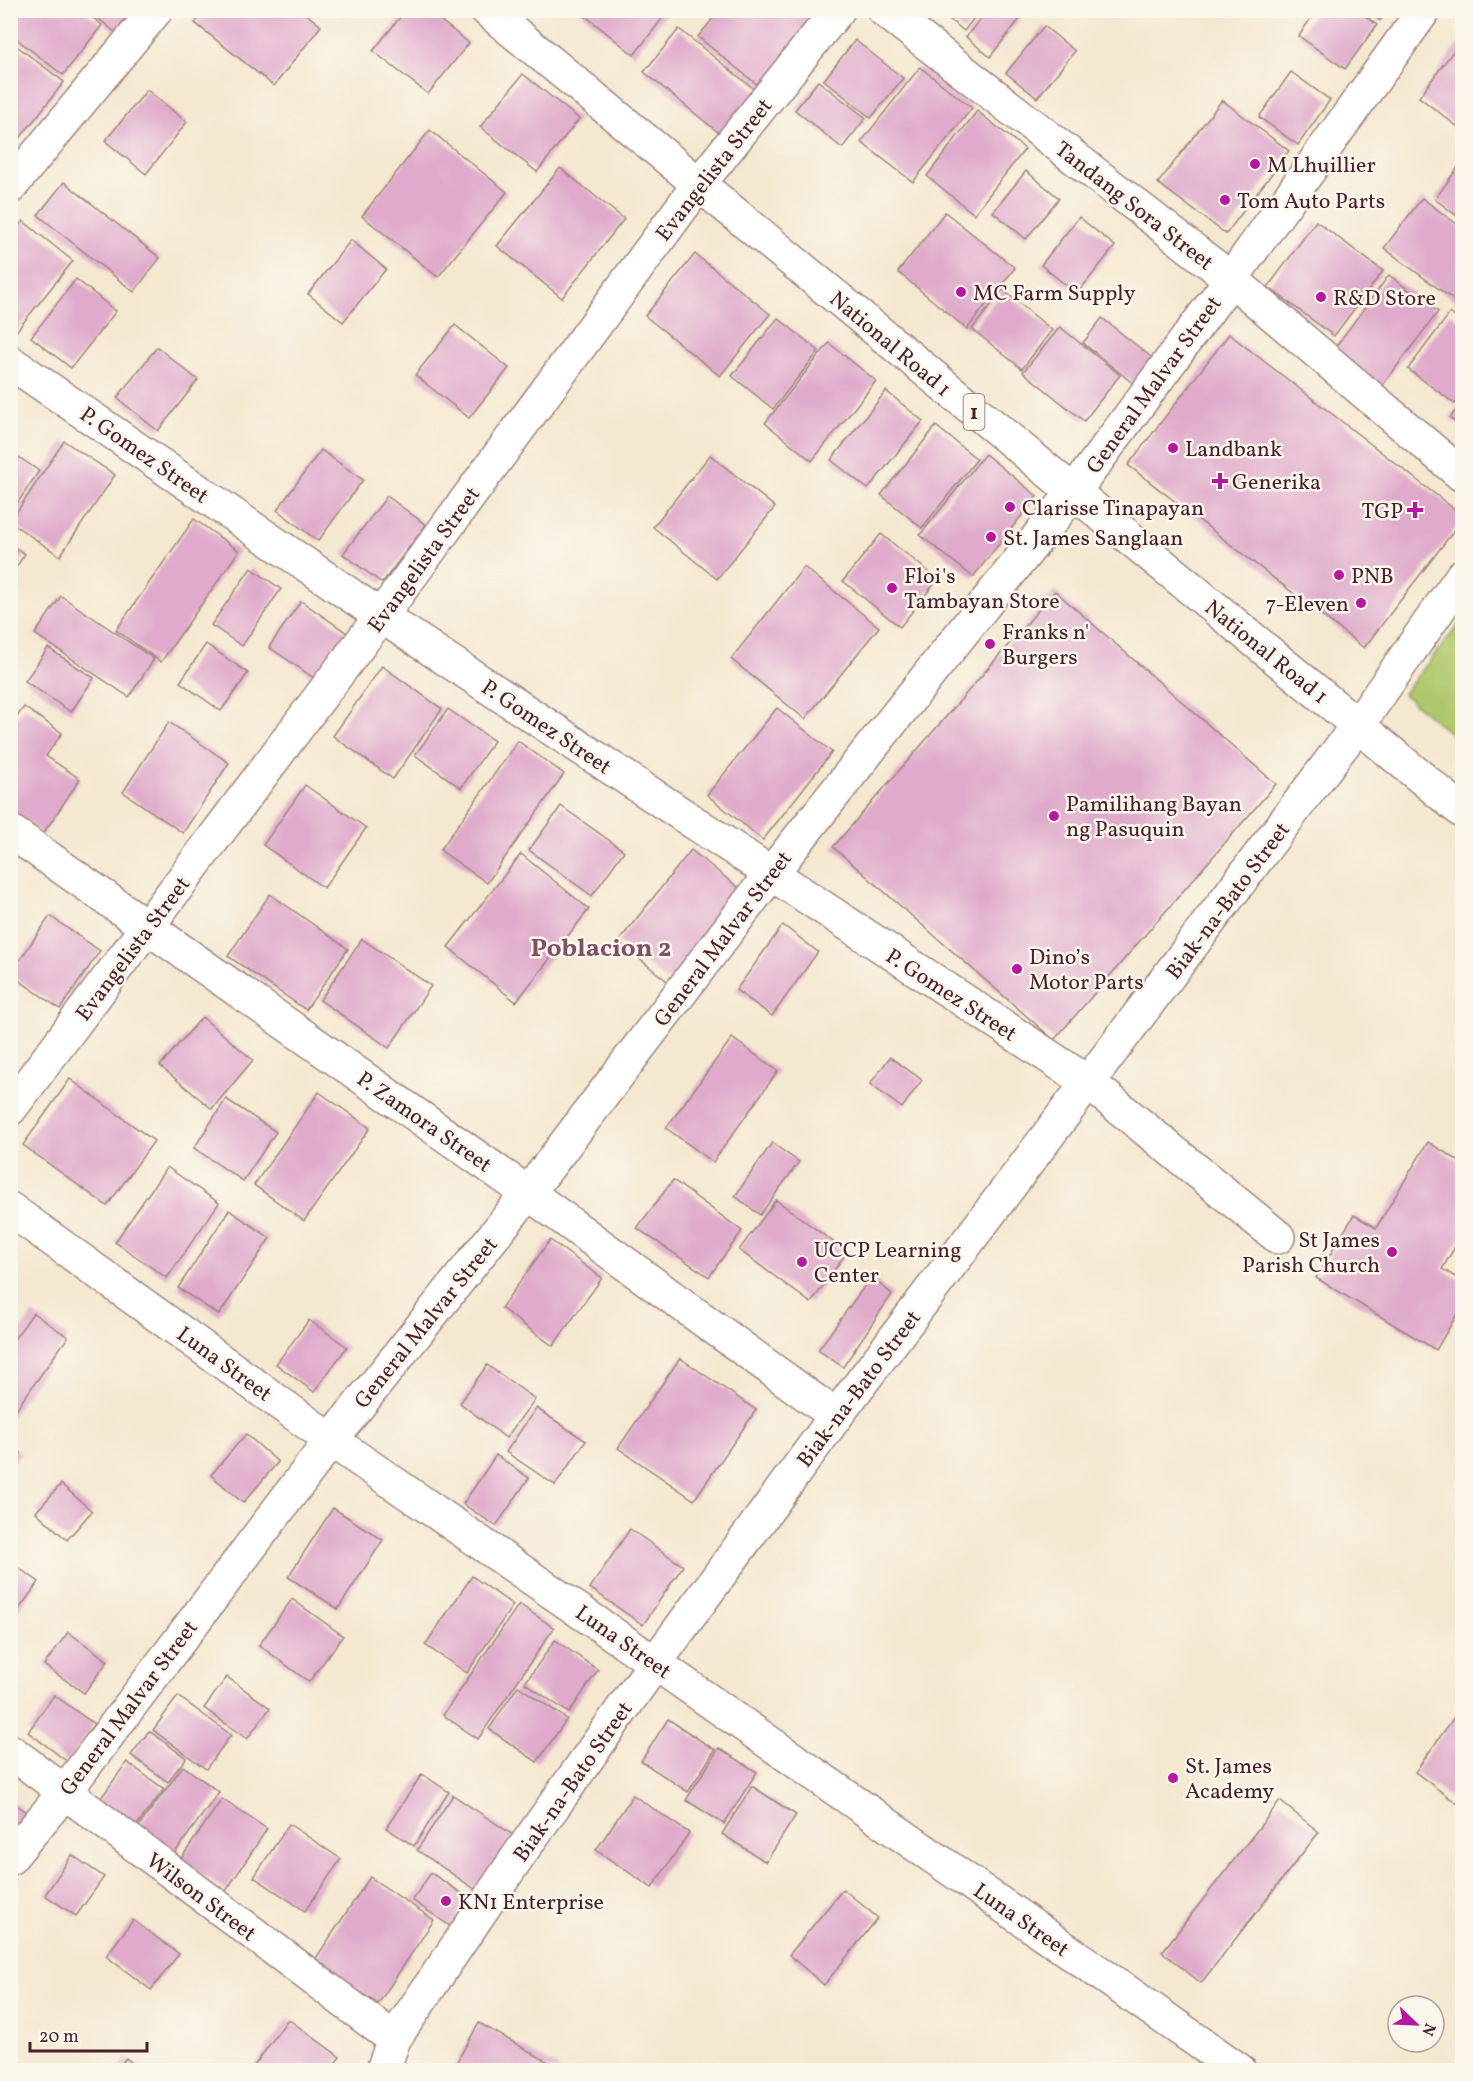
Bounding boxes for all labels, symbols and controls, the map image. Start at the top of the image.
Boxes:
street label: Evangelista Street [649,92,781,249]
street label: Tandang Sora Street [1048,135,1220,279]
place label: M Lhuillier [1267,151,1376,182]
marker: M Lhuillier [1248,157,1262,171]
place label: Tom Auto Parts [1237,187,1385,218]
marker: Tom Auto Parts [1218,193,1232,207]
place label: MC Farm Supply [973,279,1136,310]
place label: R&D Store [1333,284,1436,315]
street label: National Road 1 [822,285,957,405]
marker: MC Farm Supply [954,285,968,299]
street label: General Malvar Street [1080,290,1230,481]
marker: R&D Store [1314,290,1328,304]
road number: 1 [964,394,984,430]
street label: P. Gomez Street [73,400,215,512]
place label: Landbank [1185,435,1282,466]
marker: Landbank [1166,441,1180,455]
place label: Generika [1232,468,1321,499]
marker: Generika [1213,474,1227,488]
street label: Evangelista Street [361,481,489,640]
place label: Clarisse Tinapayan [1022,494,1204,525]
place label: TGP [1361,497,1403,528]
marker: Clarisse Tinapayan [1003,500,1017,514]
marker: TGP [1408,503,1422,517]
place label: St. James Sanglaan [1003,524,1183,555]
marker: St. James Sanglaan [984,530,998,544]
place label: Floi's Tambayan Store [904,562,1060,618]
place label: PNB [1351,562,1394,593]
marker: PNB [1332,568,1346,582]
marker: Floi's Tambayan Store [885,581,899,595]
place label: 7-Eleven [1266,590,1349,621]
street label: National Road 1 [1197,593,1334,712]
marker: 7-Eleven [1354,596,1368,610]
place label: Franks n' Burgers [1002,618,1089,674]
marker: Franks n' Burgers [983,637,997,651]
street label: P. Gomez Street [474,673,617,783]
place label: Pamilihang Bayan ng Pasuquin [1066,790,1242,846]
marker: Pamilihang Bayan ng Pasuquin [1047,809,1061,823]
street label: Biak-na-Bato Street [1159,816,1299,987]
street label: General Malvar Street [647,845,801,1034]
street label: Evangelista Street [69,870,199,1028]
district label: Poblacion 2 [531,931,671,967]
street label: P. Gomez Street [879,942,1023,1050]
place label: Dino’s Motor Parts [1029,943,1144,999]
marker: Dino’s Motor Parts [1010,962,1024,976]
street label: P. Zamora Street [350,1065,498,1181]
place label: St James Parish Church [1242,1226,1380,1282]
street label: General Malvar Street [348,1231,506,1416]
place label: UCCP Learning Center [814,1236,961,1292]
marker: St James Parish Church [1385,1245,1399,1259]
marker: UCCP Learning Center [795,1255,809,1269]
street label: Biak-na-Bato Street [790,1304,930,1475]
street label: Luna Street [170,1320,278,1410]
street label: Luna Street [568,1599,677,1688]
street label: General Malvar Street [53,1614,207,1803]
street label: Biak-na-Bato Street [507,1696,641,1869]
place label: St. James Academy [1185,1752,1274,1808]
marker: St. James Academy [1166,1771,1180,1785]
street label: Wilson Street [139,1846,262,1950]
street label: Luna Street [966,1877,1075,1966]
place label: KN1 Enterprise [458,1888,604,1919]
marker: KN1 Enterprise [439,1894,453,1908]
north arrow [1386,1994,1446,2054]
scale bar [30,2015,147,2053]
text: N [1415,2019,1440,2039]
text: 20 m [39,2025,79,2050]

